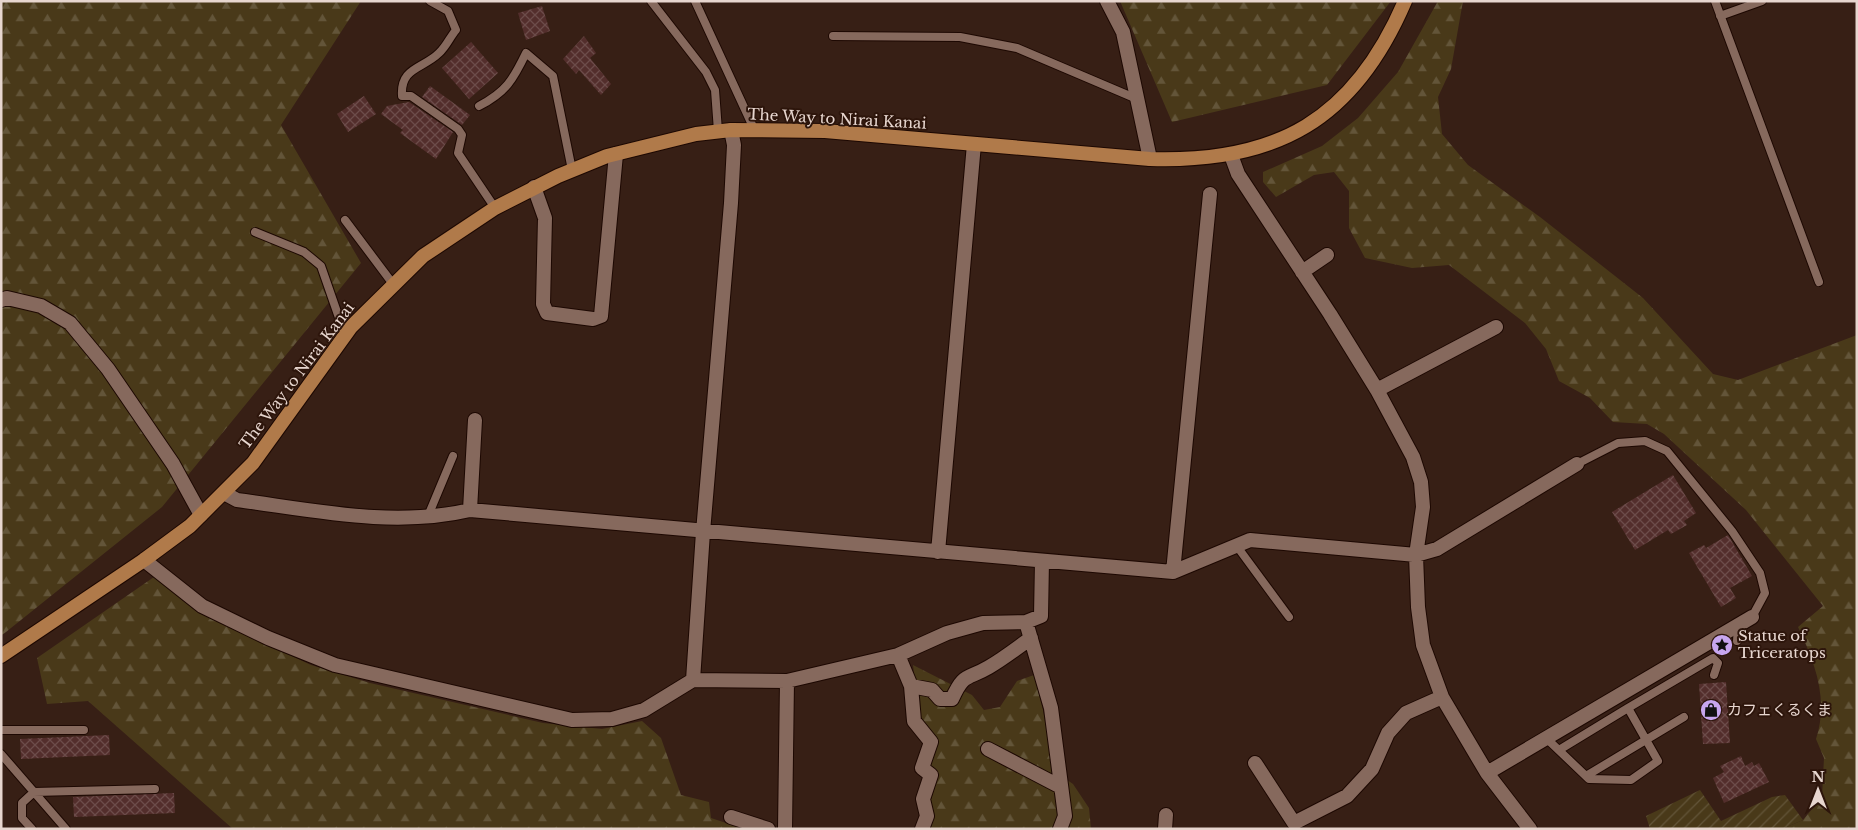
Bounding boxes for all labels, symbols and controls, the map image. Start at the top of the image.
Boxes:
street label: The Way to Nirai Kanai [747,104,927,133]
street label: The Way to Nirai Kanai [235,298,358,453]
place label: Statue of Triceratops [1738,626,1826,662]
place icon: Statue of Triceratops [1710,633,1734,657]
shop icon: カフェくるくま [1699,698,1723,722]
place label: カフェくるくま [1727,700,1832,719]
north arrow [1793,765,1843,815]
text: N [1811,768,1825,786]

